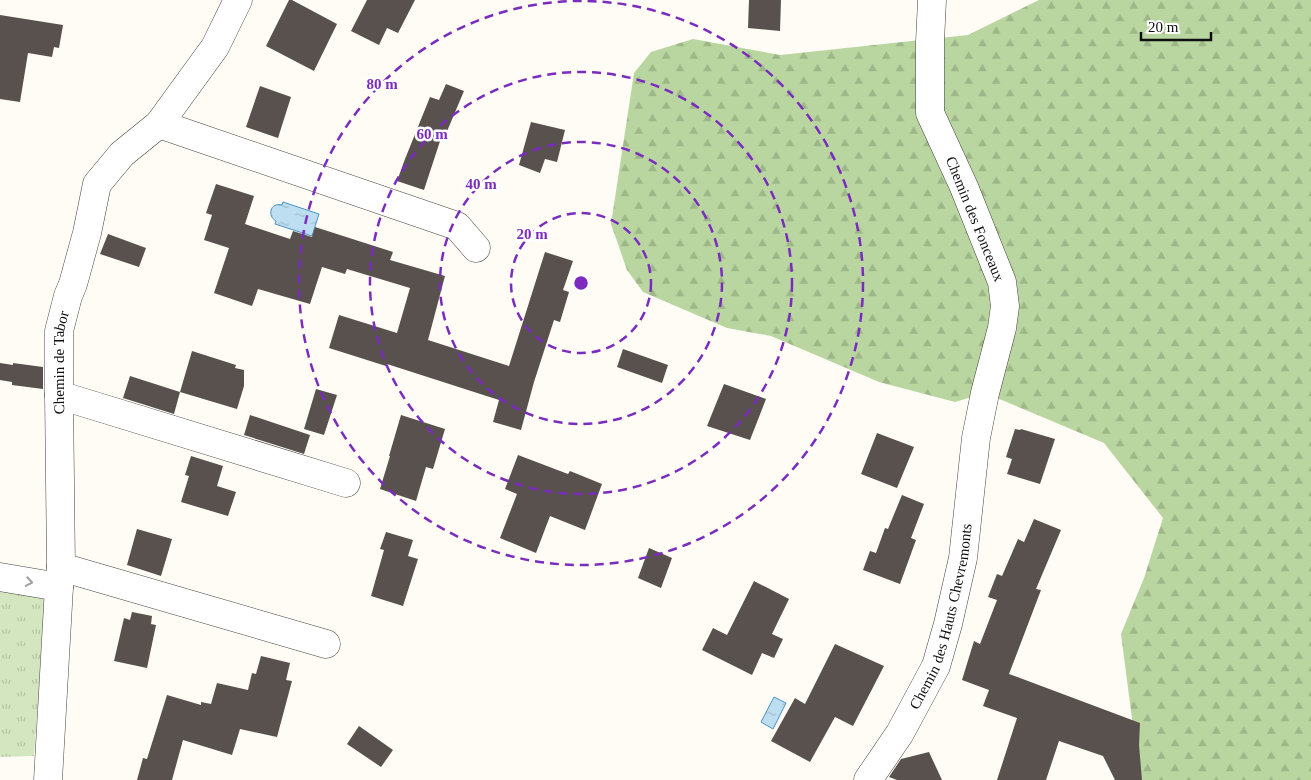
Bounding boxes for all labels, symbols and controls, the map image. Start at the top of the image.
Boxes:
scale bar [1141,10,1211,42]
text: 20 m [1148,19,1179,35]
text: 80 m [366,76,398,92]
text: 60 m [416,126,448,142]
street label: Chemin des Fonceaux [943,154,1008,284]
text: 40 m [465,176,497,192]
text: 20 m [516,226,548,242]
centre of rings [572,274,590,292]
street label: Chemin de Tabor [51,309,72,414]
street label: Chemin des Hauts Chevremonts [906,523,975,712]
one-way arrow [25,576,34,586]

